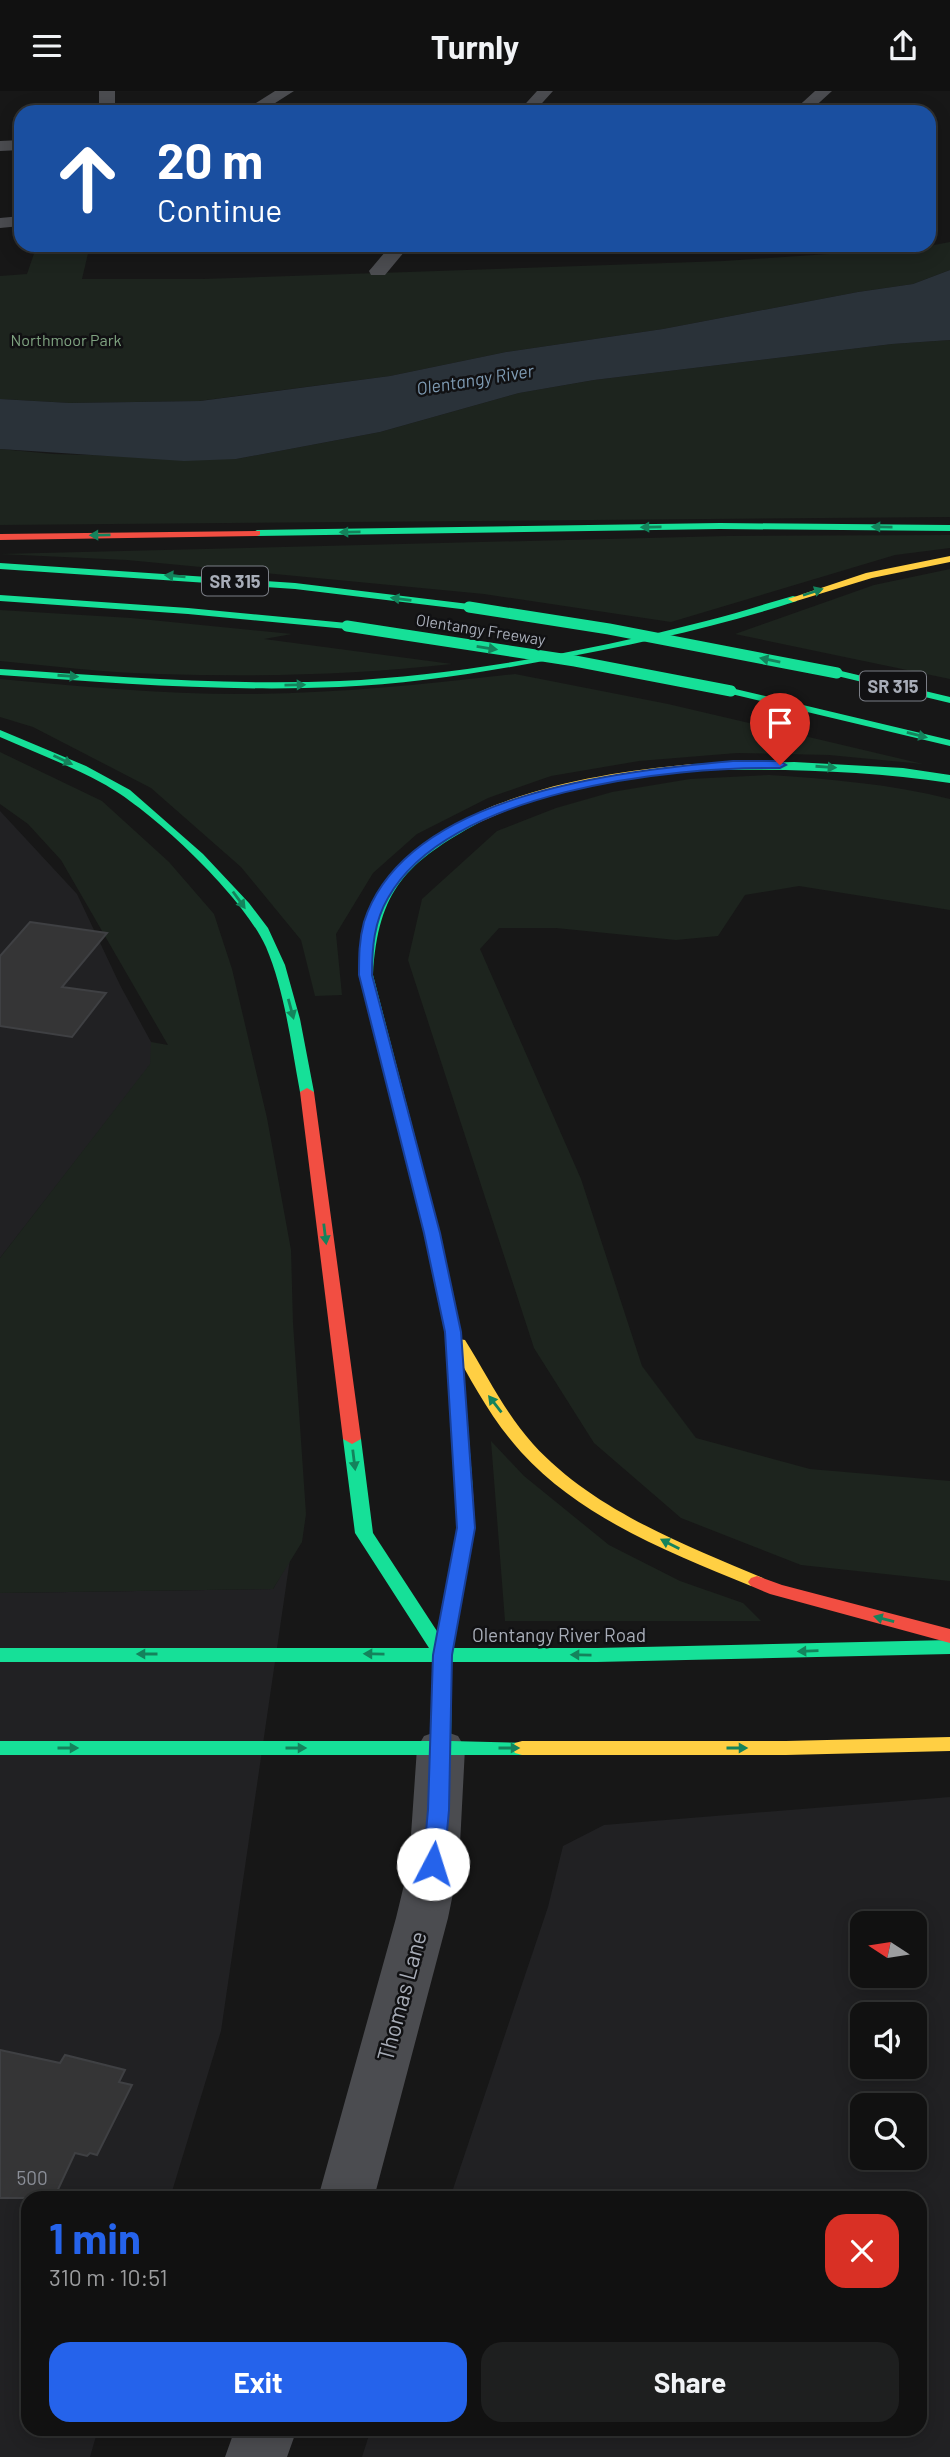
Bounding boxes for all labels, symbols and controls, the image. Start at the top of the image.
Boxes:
icon: menu [28,27,66,65]
text: Turnly [431,27,519,65]
icon: share [884,27,922,65]
text: 20 m [157,130,263,189]
icon: ahead [42,133,133,224]
text: Continue [157,190,282,228]
park label: Northmoor Park [10,330,122,349]
water label: Olentangy River [415,359,536,399]
one-way arrow [640,521,662,533]
one-way arrow [871,521,893,533]
one-way arrow [339,526,361,537]
one-way arrow [89,529,111,541]
road number: SR 315 [202,567,268,595]
one-way arrow [163,570,185,581]
one-way arrow [802,586,823,597]
one-way arrow [390,593,412,604]
street label: Olentangy Freeway [415,609,548,649]
one-way arrow [477,643,499,654]
one-way arrow [759,654,781,665]
one-way arrow [57,671,79,682]
road number: SR 315 [860,671,926,701]
one-way arrow [285,679,307,691]
pin [750,693,810,765]
icon: arrive [761,704,799,742]
one-way arrow [906,729,928,740]
one-way arrow [53,754,73,766]
one-way arrow [816,762,838,773]
one-way arrow [232,891,246,909]
one-way arrow [286,999,296,1020]
one-way arrow [320,1223,331,1245]
one-way arrow [488,1395,502,1413]
one-way arrow [349,1449,360,1471]
one-way arrow [660,1539,680,1550]
one-way arrow [873,1613,895,1624]
street label: Olentangy River Road [472,1623,646,1646]
one-way arrow [797,1646,819,1657]
one-way arrow [136,1648,158,1660]
one-way arrow [363,1649,385,1660]
one-way arrow [570,1649,592,1661]
one-way arrow [57,1742,79,1754]
one-way arrow [285,1742,307,1754]
one-way arrow [498,1742,520,1754]
one-way arrow [726,1742,748,1754]
position arrow [396,1827,470,1901]
north arrow [850,1911,928,1988]
map controls [850,1911,927,2170]
street label: Thomas Lane [370,1928,432,2064]
button: sound [850,2002,927,2079]
button: search [850,2093,927,2170]
house number: 500 [16,2166,48,2189]
text: 1 min [49,2212,141,2262]
button: close [825,2214,899,2288]
text: 310 m · 10:51 [49,2263,167,2291]
button: Exit [49,2342,467,2422]
button: Share [481,2342,899,2422]

